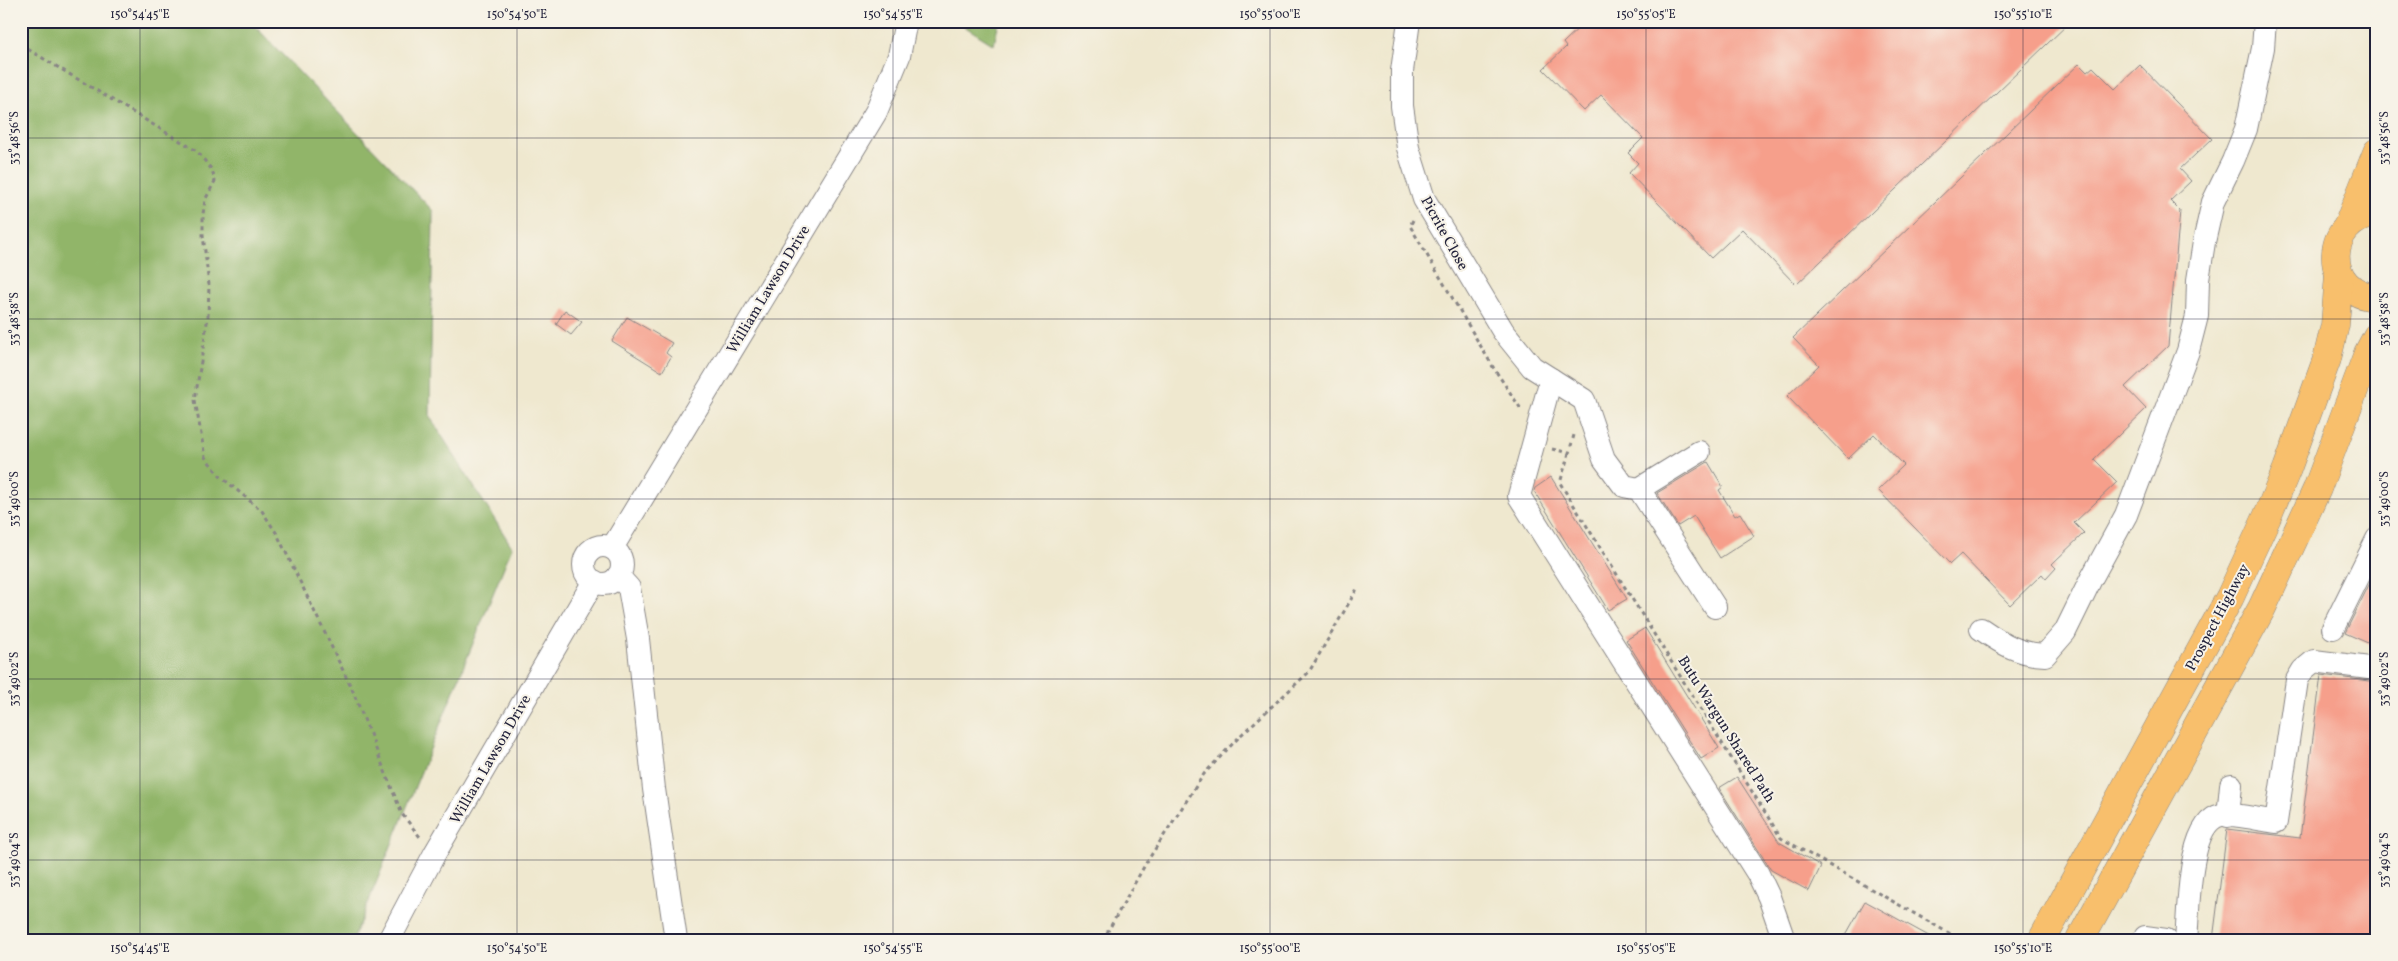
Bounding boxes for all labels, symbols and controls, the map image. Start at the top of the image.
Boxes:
text: 150°54'45"E [110,7,170,23]
text: 150°54'50"E [487,7,547,23]
text: 150°54'55"E [863,7,923,23]
text: 150°55'00"E [1239,7,1301,23]
text: 150°55'05"E [1616,7,1676,23]
text: 150°55'10"E [1994,7,2052,23]
text: 33°48'56"S [7,111,23,165]
text: 33°48'56"S [2377,111,2393,165]
street label: Picrite Close [1415,193,1473,275]
street label: William Lawson Drive [723,222,816,358]
text: 33°48'58"S [7,292,23,346]
text: 33°48'58"S [2377,292,2393,346]
text: 33°49'00"S [7,471,23,527]
text: 33°49'00"S [2377,471,2393,527]
street label: Prospect Highway [2181,560,2255,675]
text: 33°49'02"S [7,652,23,706]
street label: Butu Wargun Shared Path [1672,652,1780,807]
text: 33°49'02"S [2377,652,2393,706]
street label: William Lawson Drive [446,691,537,828]
text: 33°49'04"S [7,832,23,888]
text: 33°49'04"S [2377,832,2393,888]
text: 150°54'45"E [110,941,170,957]
text: 150°54'50"E [487,941,547,957]
text: 150°54'55"E [863,941,923,957]
text: 150°55'00"E [1239,941,1301,957]
text: 150°55'05"E [1616,941,1676,957]
text: 150°55'10"E [1994,941,2052,957]

